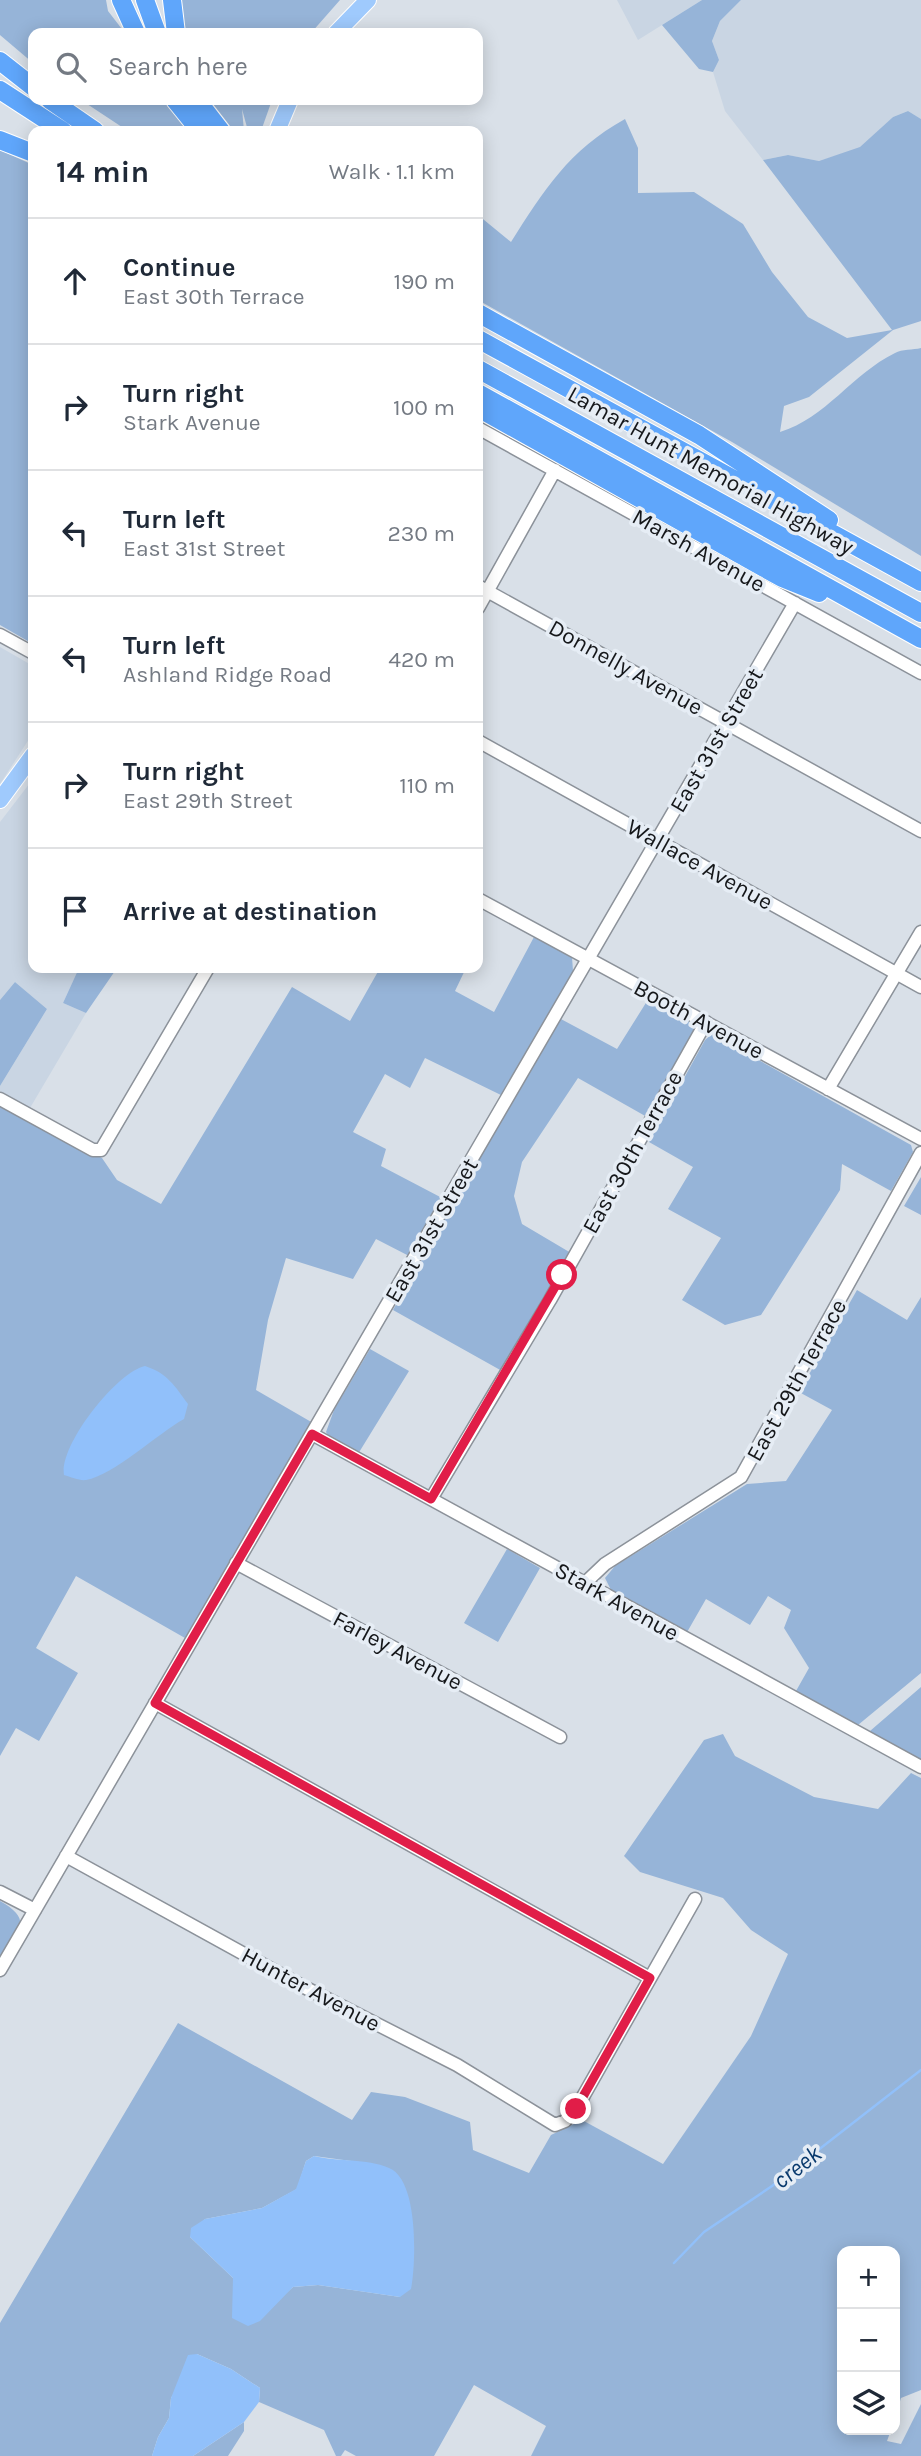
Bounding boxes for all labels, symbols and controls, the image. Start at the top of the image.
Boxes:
search box [28,28,483,105]
icon: search [52,48,90,86]
text: Search here [108,51,248,82]
text: 14 min [56,154,149,190]
text: Walk · 1.1 km [329,158,455,185]
text: Continue [123,252,235,283]
icon: ahead [56,262,94,300]
text: 190 m [393,268,455,295]
text: East 30th Terrace [123,283,305,310]
text: Turn right [123,378,244,409]
street label: Lamar Hunt Memorial Highway [563,380,859,561]
icon: right [56,388,94,426]
text: 100 m [393,394,455,421]
text: Stark Avenue [123,409,261,436]
street label: Marsh Avenue [628,503,770,598]
text: Turn left [123,504,225,535]
icon: left [56,514,94,552]
text: 230 m [387,520,455,547]
text: East 31st Street [123,535,285,562]
street label: Donnelly Avenue [544,614,708,721]
text: Turn left [123,630,225,661]
icon: left [56,640,94,678]
text: 420 m [388,646,455,673]
text: Ashland Ridge Road [123,661,332,688]
street label: East 31st Street [664,663,769,817]
text: Turn right [123,756,244,787]
icon: right [56,766,94,804]
text: 110 m [399,772,455,799]
text: East 29th Street [123,787,293,814]
street label: Wallace Avenue [622,813,778,916]
icon: arrive [56,892,94,930]
text: Arrive at destination [123,896,377,927]
street label: Booth Avenue [629,974,768,1065]
street label: East 30th Terrace [577,1066,688,1238]
street label: East 31st Street [379,1153,484,1307]
route start [546,1259,577,1290]
street label: East 29th Terrace [741,1295,852,1466]
street label: Stark Avenue [550,1556,684,1647]
street label: Farley Avenue [328,1605,467,1696]
street label: Hunter Avenue [237,1942,385,2037]
route end [560,2093,591,2124]
water label: creek [767,2139,827,2195]
map controls [837,2246,900,2435]
button: + [837,2246,900,2309]
button: − [837,2309,900,2372]
button: layers [837,2372,900,2435]

